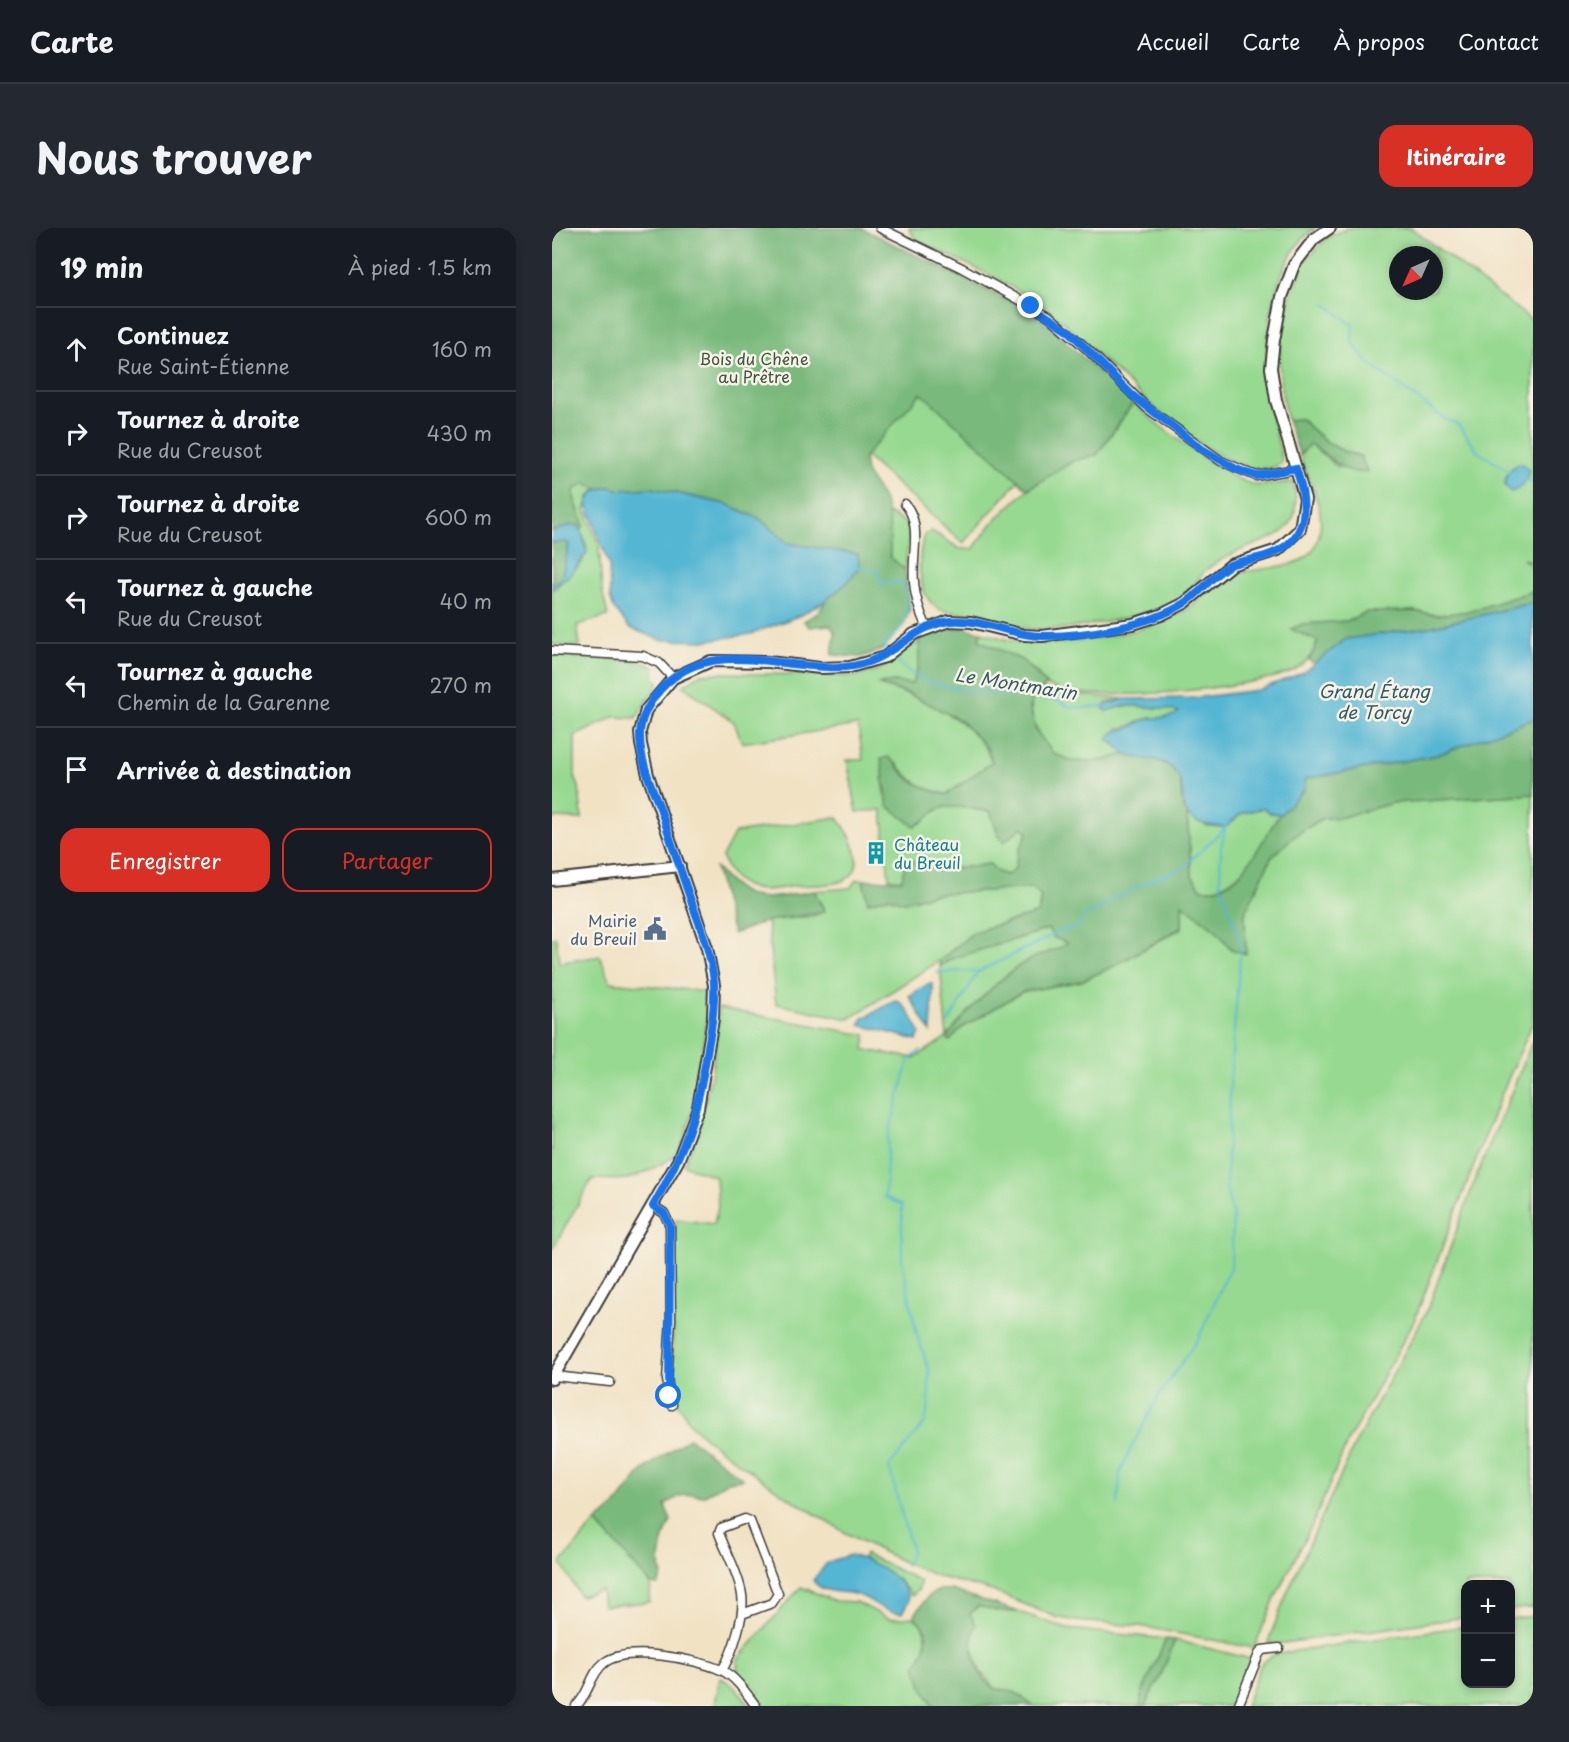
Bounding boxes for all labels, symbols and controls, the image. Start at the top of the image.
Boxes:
text: Carte [30,20,114,63]
text: Accueil [1137,25,1209,57]
text: Carte [1242,25,1300,57]
text: À propos [1333,25,1425,57]
text: Contact [1458,25,1539,57]
text: Nous trouver [36,125,312,188]
button: Itinéraire [1379,125,1533,187]
north arrow [1389,246,1443,300]
text: 19 min [60,248,143,287]
text: À pied · 1.5 km [348,252,492,282]
route end [1017,292,1043,318]
text: Continuez [117,318,229,351]
icon: ahead [60,333,93,366]
text: 160 m [432,334,492,364]
park label: Bois du Chêne au Prêtre [699,346,809,388]
text: Rue Saint-Étienne [117,351,290,381]
text: Tournez à droite [117,402,300,435]
icon: right [60,417,93,450]
text: 430 m [427,418,492,448]
text: Rue du Creusot [117,435,262,465]
text: Tournez à droite [117,486,300,519]
icon: right [60,501,93,534]
text: 600 m [424,502,492,532]
text: Rue du Creusot [117,519,262,549]
text: Tournez à gauche [117,570,313,603]
icon: left [60,585,93,618]
text: 40 m [440,586,492,616]
text: Rue du Creusot [117,603,262,633]
text: Tournez à gauche [117,654,313,687]
water label: Le Montmarin [953,660,1080,706]
icon: left [60,669,93,702]
text: 270 m [429,670,492,700]
water label: Grand Étang de Torcy [1318,677,1431,725]
text: Chemin de la Garenne [117,687,330,717]
icon: arrive [60,753,93,786]
text: Arrivée à destination [117,753,351,786]
button: Enregistrer [60,828,270,892]
button: Partager [282,828,492,892]
place label: Château du Breuil [894,832,961,874]
building icon: Château du Breuil [863,840,889,866]
place label: Mairie du Breuil [570,908,637,950]
public building icon: Mairie du Breuil [642,916,668,942]
route start [655,1382,681,1408]
map controls [1461,1580,1515,1688]
button: + [1461,1580,1515,1634]
button: − [1461,1634,1515,1688]

